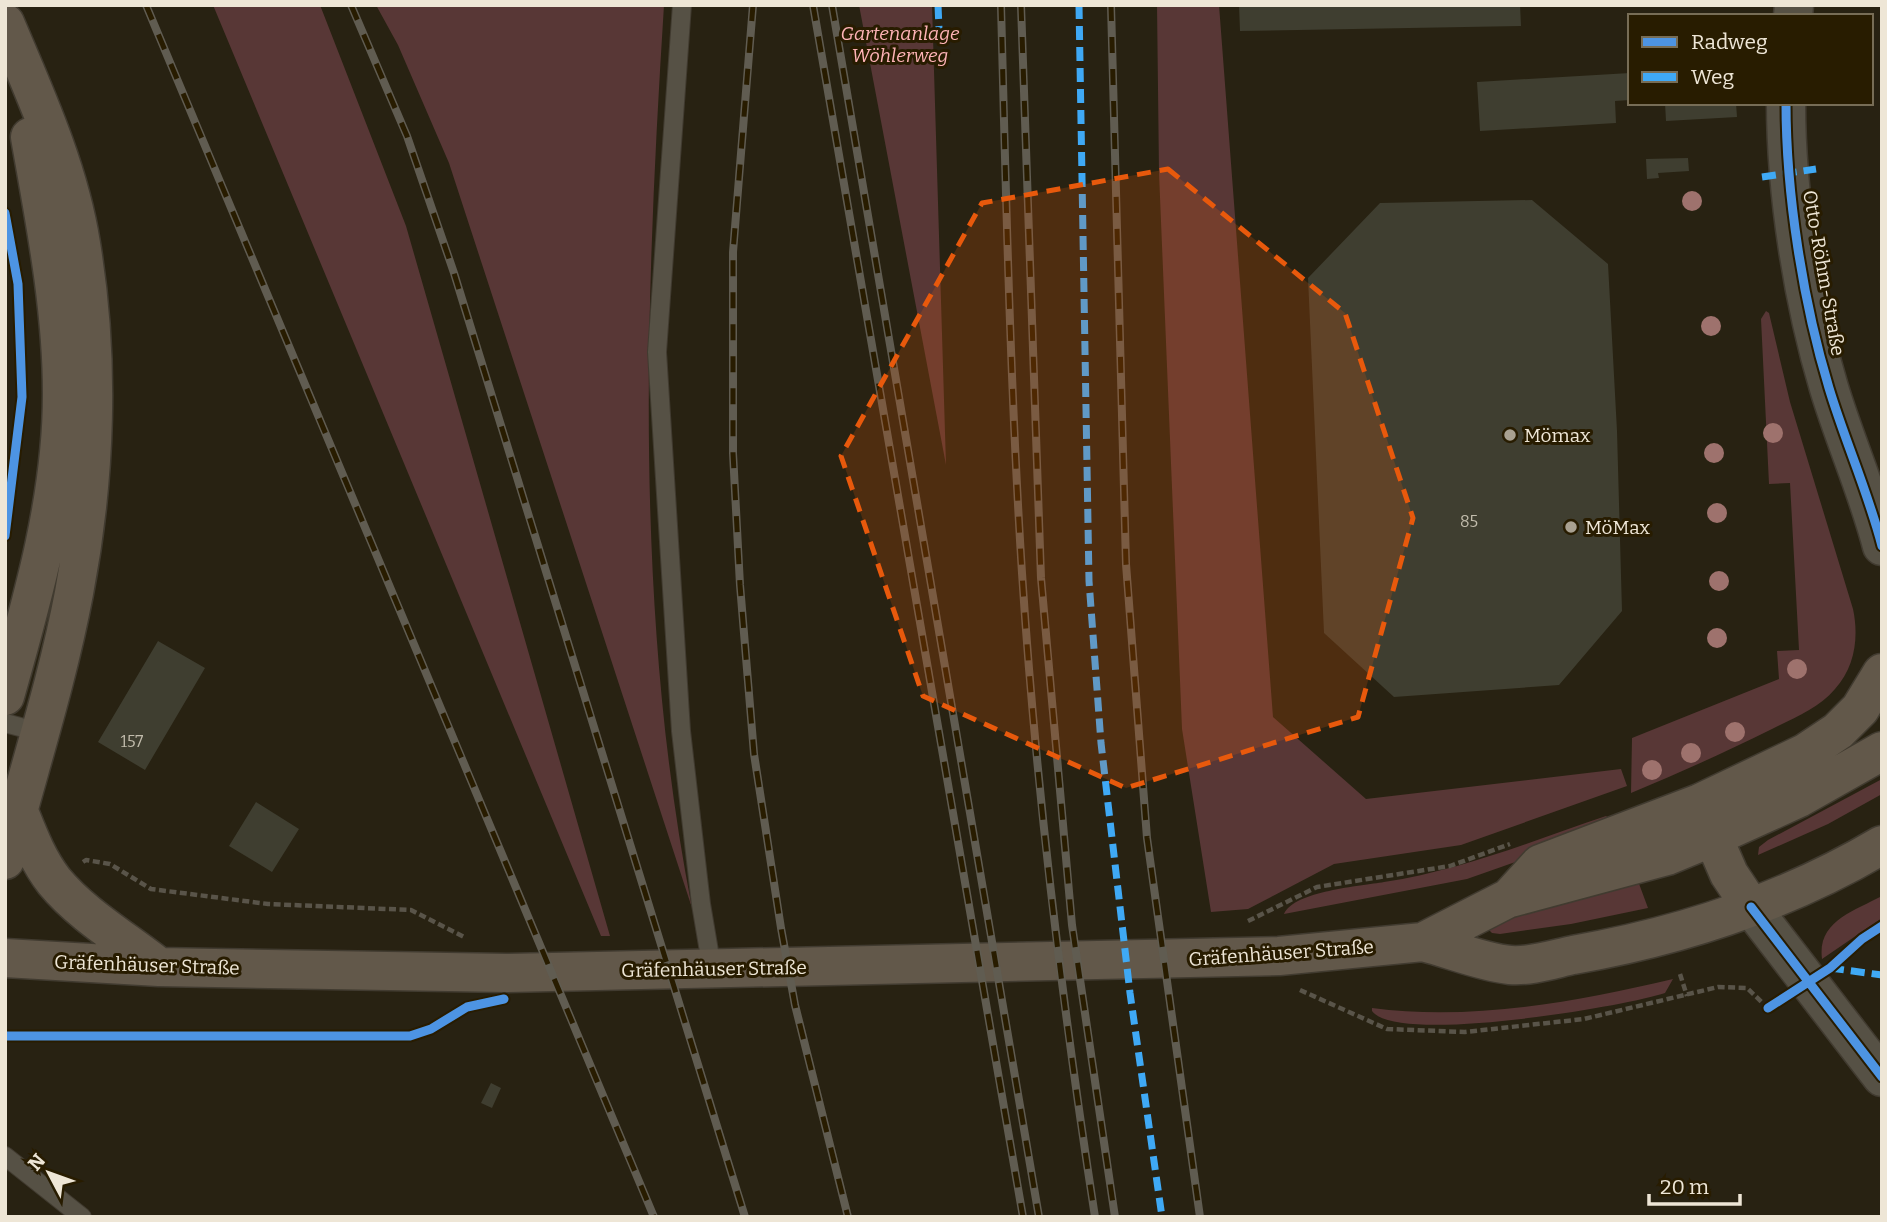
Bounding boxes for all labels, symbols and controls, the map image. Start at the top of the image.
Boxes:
legend [1628,14,1873,105]
park label: Gartenanlage Wöhlerweg [840,22,960,67]
text: Radweg [1691,29,1768,55]
text: Weg [1691,64,1734,90]
street label: Otto-Röhm-Straße [1798,188,1850,358]
place label: Mömax [1524,424,1591,447]
marker: Mömax [1502,427,1518,443]
house number: 85 [1460,512,1478,531]
place label: MöMax [1585,516,1651,539]
marker: MöMax [1563,519,1579,535]
house number: 157 [121,732,143,751]
street label: Gräfenhäuser Straße [1188,935,1374,971]
street label: Gräfenhäuser Straße [54,950,240,980]
street label: Gräfenhäuser Straße [621,956,807,982]
north arrow [14,1138,84,1208]
text: N [23,1149,50,1175]
scale bar [1649,1162,1740,1206]
text: 20 m [1660,1174,1709,1200]

